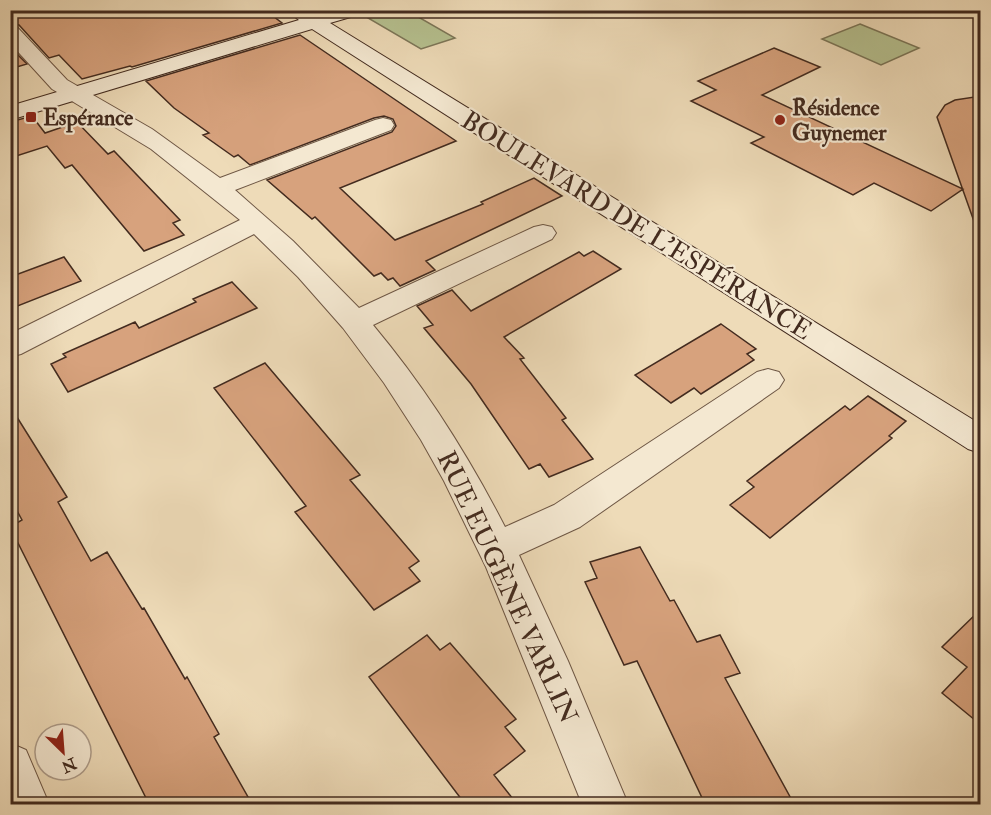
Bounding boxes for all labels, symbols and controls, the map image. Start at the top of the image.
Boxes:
place label: Résidence Guynemer [792,94,887,148]
street label: BOULEVARD DE L'ESPÉRANCE [455,103,819,347]
place label: Espérance [43,104,134,133]
marker: Espérance [24,110,38,124]
marker: Résidence Guynemer [773,113,787,127]
street label: RUE EUGÈNE VARLIN [430,445,586,729]
north arrow [33,722,93,782]
text: N [58,752,81,777]

